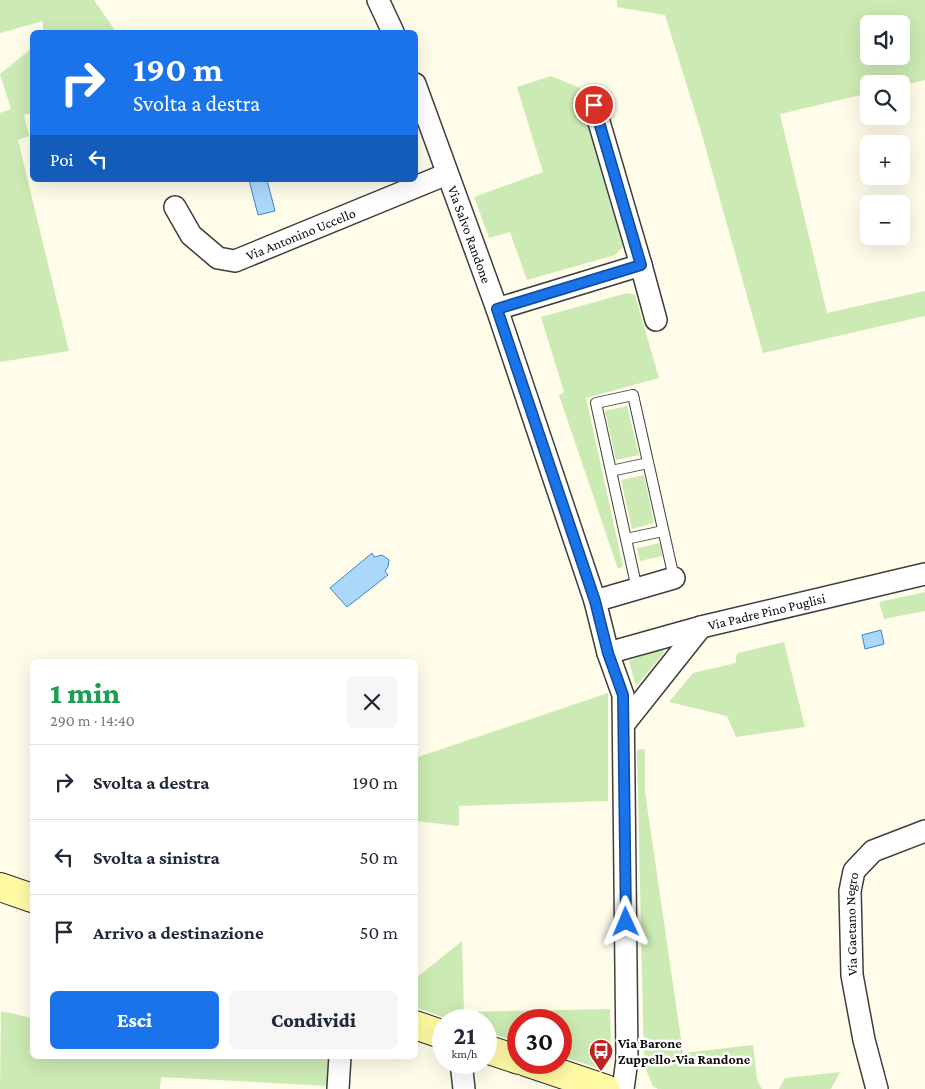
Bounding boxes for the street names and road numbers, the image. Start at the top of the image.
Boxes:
street label: Via Salvo Randone [445,183,495,285]
street label: Via Antonino Uccello [244,204,358,264]
street label: Via Padre Pino Puglisi [706,590,827,633]
street label: Via Gaetano Negro [842,871,862,976]

